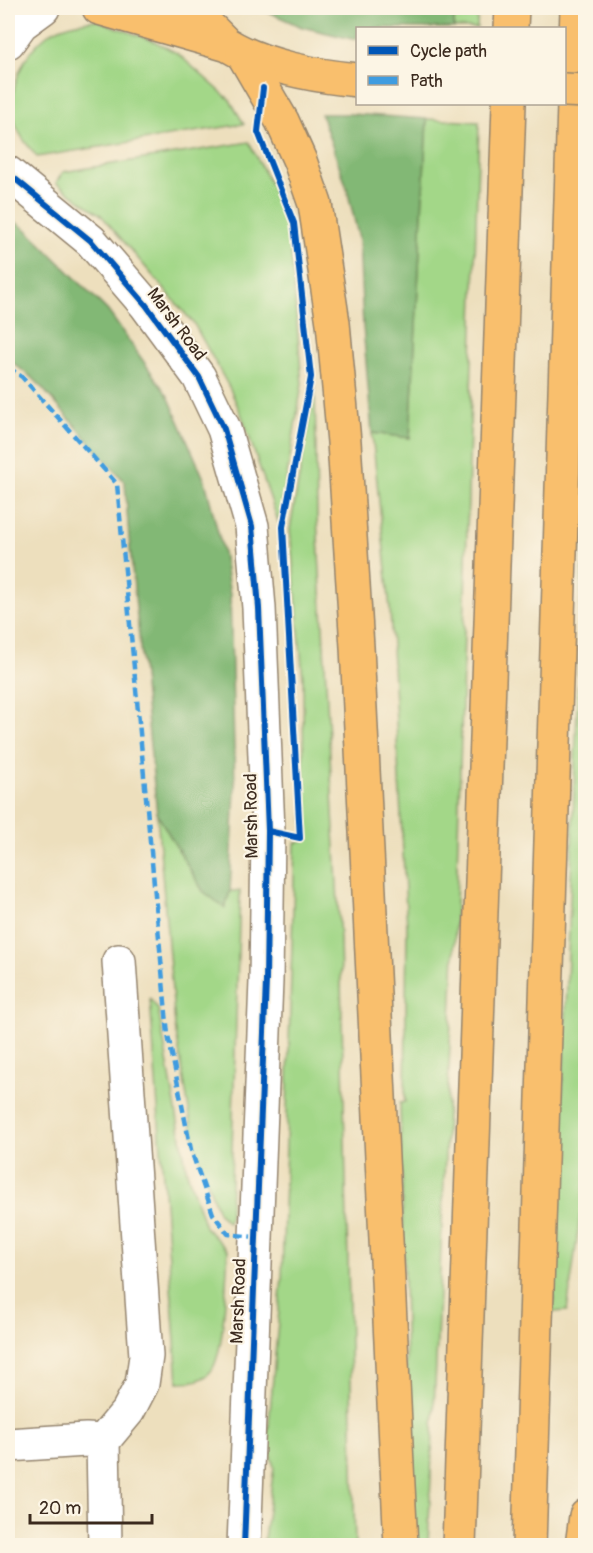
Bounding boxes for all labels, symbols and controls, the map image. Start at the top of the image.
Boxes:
legend [356,27,566,105]
text: Cycle path [410,40,487,63]
text: Path [410,70,443,93]
street label: Marsh Road [142,283,211,365]
street label: Marsh Road [239,773,264,859]
street label: Marsh Road [226,1258,251,1344]
scale bar [30,1487,152,1525]
text: 20 m [39,1497,81,1520]

